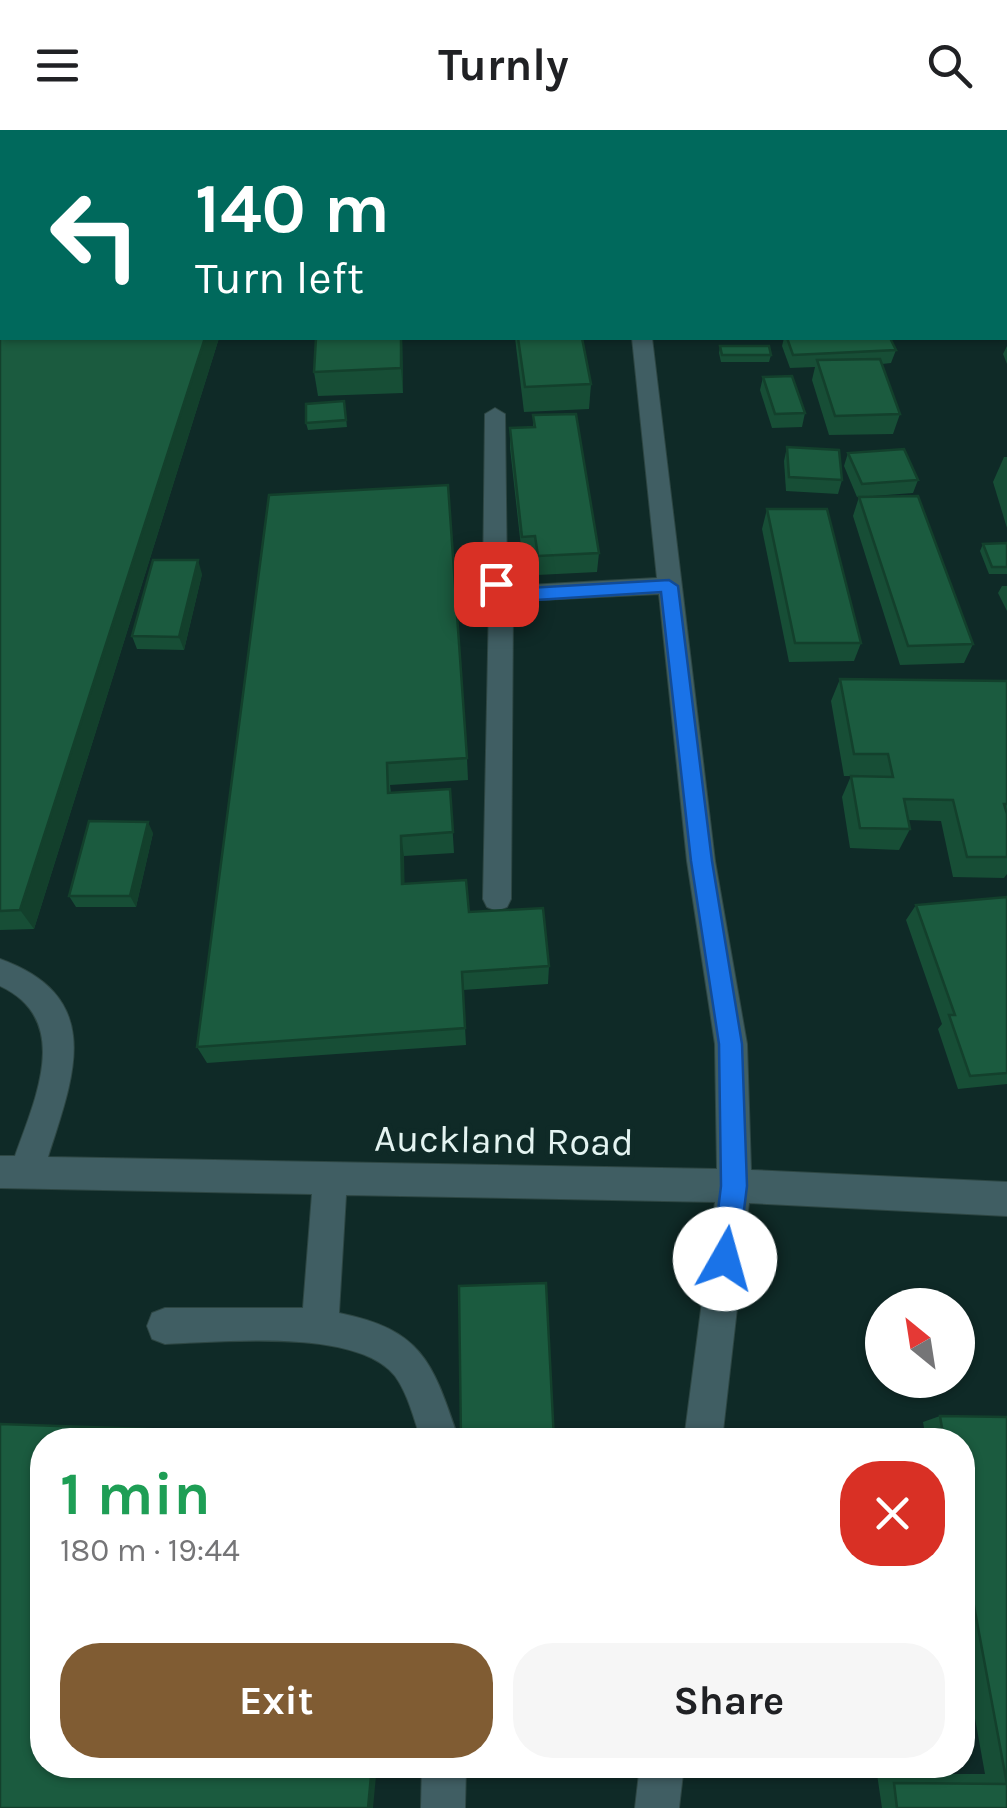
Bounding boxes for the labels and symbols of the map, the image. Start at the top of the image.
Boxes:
pin [454,542,539,627]
street label: Auckland Road [374,1116,634,1165]
position arrow [673,1207,777,1311]
north arrow [865,1288,975,1398]

